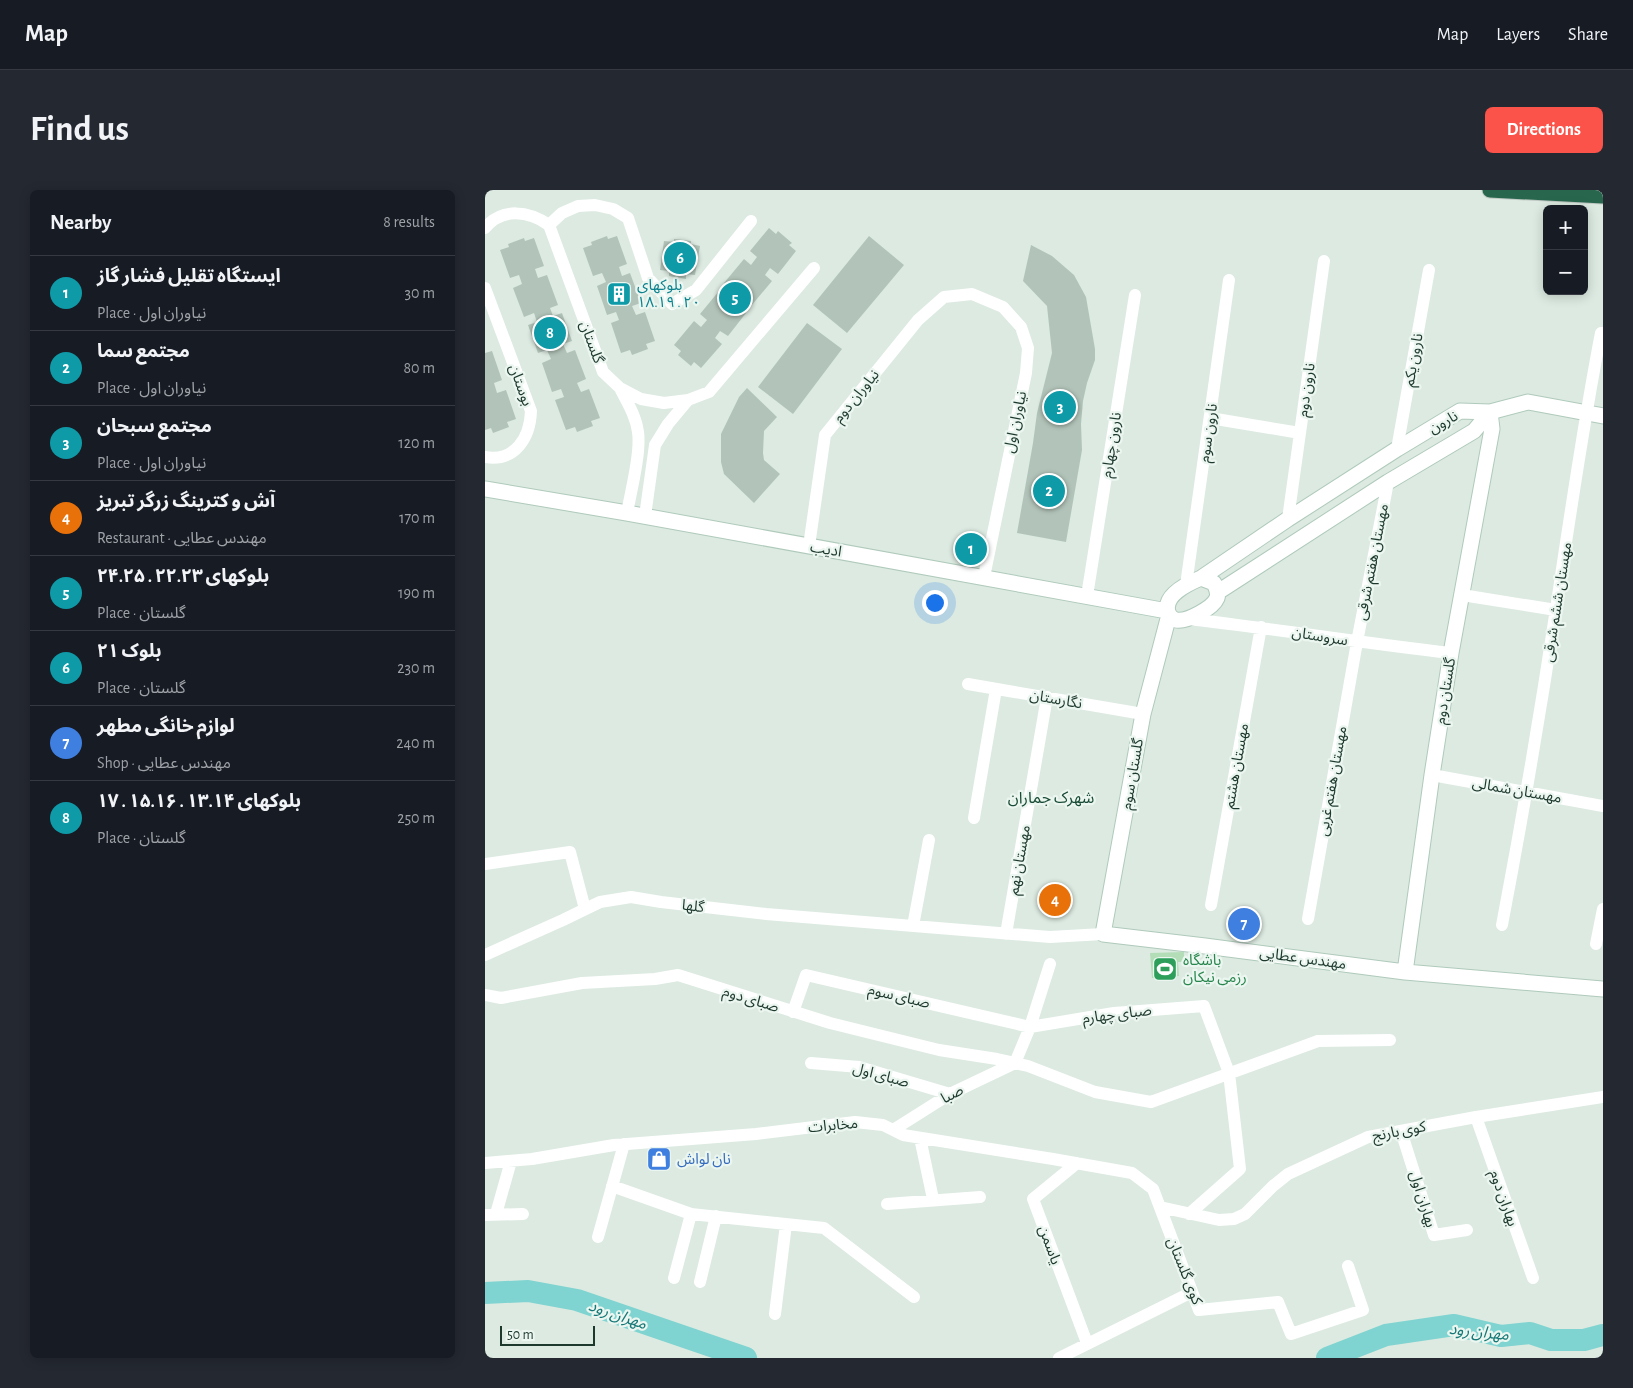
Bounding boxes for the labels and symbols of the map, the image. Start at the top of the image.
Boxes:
pin: 6 [664,239,696,277]
place label: بلوکهای ۱۸.۱۹ . ۲۰ [637,278,700,310]
pin: 5 [719,279,751,317]
building icon: بلوکهای ۱۸.۱۹ . ۲۰ [606,281,632,307]
pin: 8 [534,314,566,352]
street label: گلستان [576,319,607,366]
street label: نارون یکم [1401,332,1429,388]
street label: بوستان [505,362,535,408]
street label: نارون دوم [1295,362,1321,419]
street label: نیاوران دوم [831,367,884,428]
pin: 3 [1044,388,1076,426]
street label: نیاوران اول [1002,390,1030,455]
street label: نارون سوم [1197,403,1223,464]
street label: نارون [1426,408,1461,437]
street label: نارون چهارم [1099,411,1127,479]
pin: 2 [1033,472,1065,510]
street label: مهستان هفتم شرقی [1354,503,1394,622]
pin: 1 [955,530,987,568]
street label: ادیب [809,539,843,560]
street label: مهستان ششم شرقی [1541,541,1577,664]
your location [922,590,948,616]
street label: سروستان [1291,625,1349,649]
street label: گلستان دوم [1432,656,1461,726]
street label: نگارستان [1028,687,1084,712]
street label: مهستان هشتم [1222,722,1254,810]
street label: مهستان هفتم غربی [1315,725,1353,838]
street label: گلستان سوم [1118,736,1149,811]
street label: مهستان شمالی [1471,775,1563,807]
district label: شهرک جماران [1008,790,1094,807]
street label: مهستان نهم [1006,824,1036,897]
pin: 4 [1039,881,1071,919]
street label: گلها [681,897,706,916]
pin: 7 [1228,905,1260,943]
street label: مهندس عطایی [1259,945,1347,973]
place label: باشگاه رزمی نیکان [1183,952,1247,986]
sports icon: باشگاه رزمی نیکان [1152,956,1178,982]
street label: صبای سوم [866,982,931,1014]
street label: صبای دوم [720,984,781,1018]
street label: صبای چهارم [1081,1003,1153,1029]
street label: صبای اول [851,1061,911,1091]
street label: صبا [939,1082,966,1107]
street label: مخابرات [808,1116,859,1136]
street label: کوی بارنج [1371,1119,1429,1148]
shop icon: نان لواش [646,1146,672,1172]
place label: نان لواش [677,1152,731,1168]
street label: بهاران دوم [1484,1168,1520,1229]
street label: بهاران اول [1406,1169,1438,1229]
street label: یاسمن [1035,1224,1063,1267]
street label: کوی گلستان [1163,1235,1206,1308]
water label: مهران رود [586,1298,649,1333]
water label: مهران رود [1448,1321,1510,1344]
scale bar [500,1323,595,1346]

